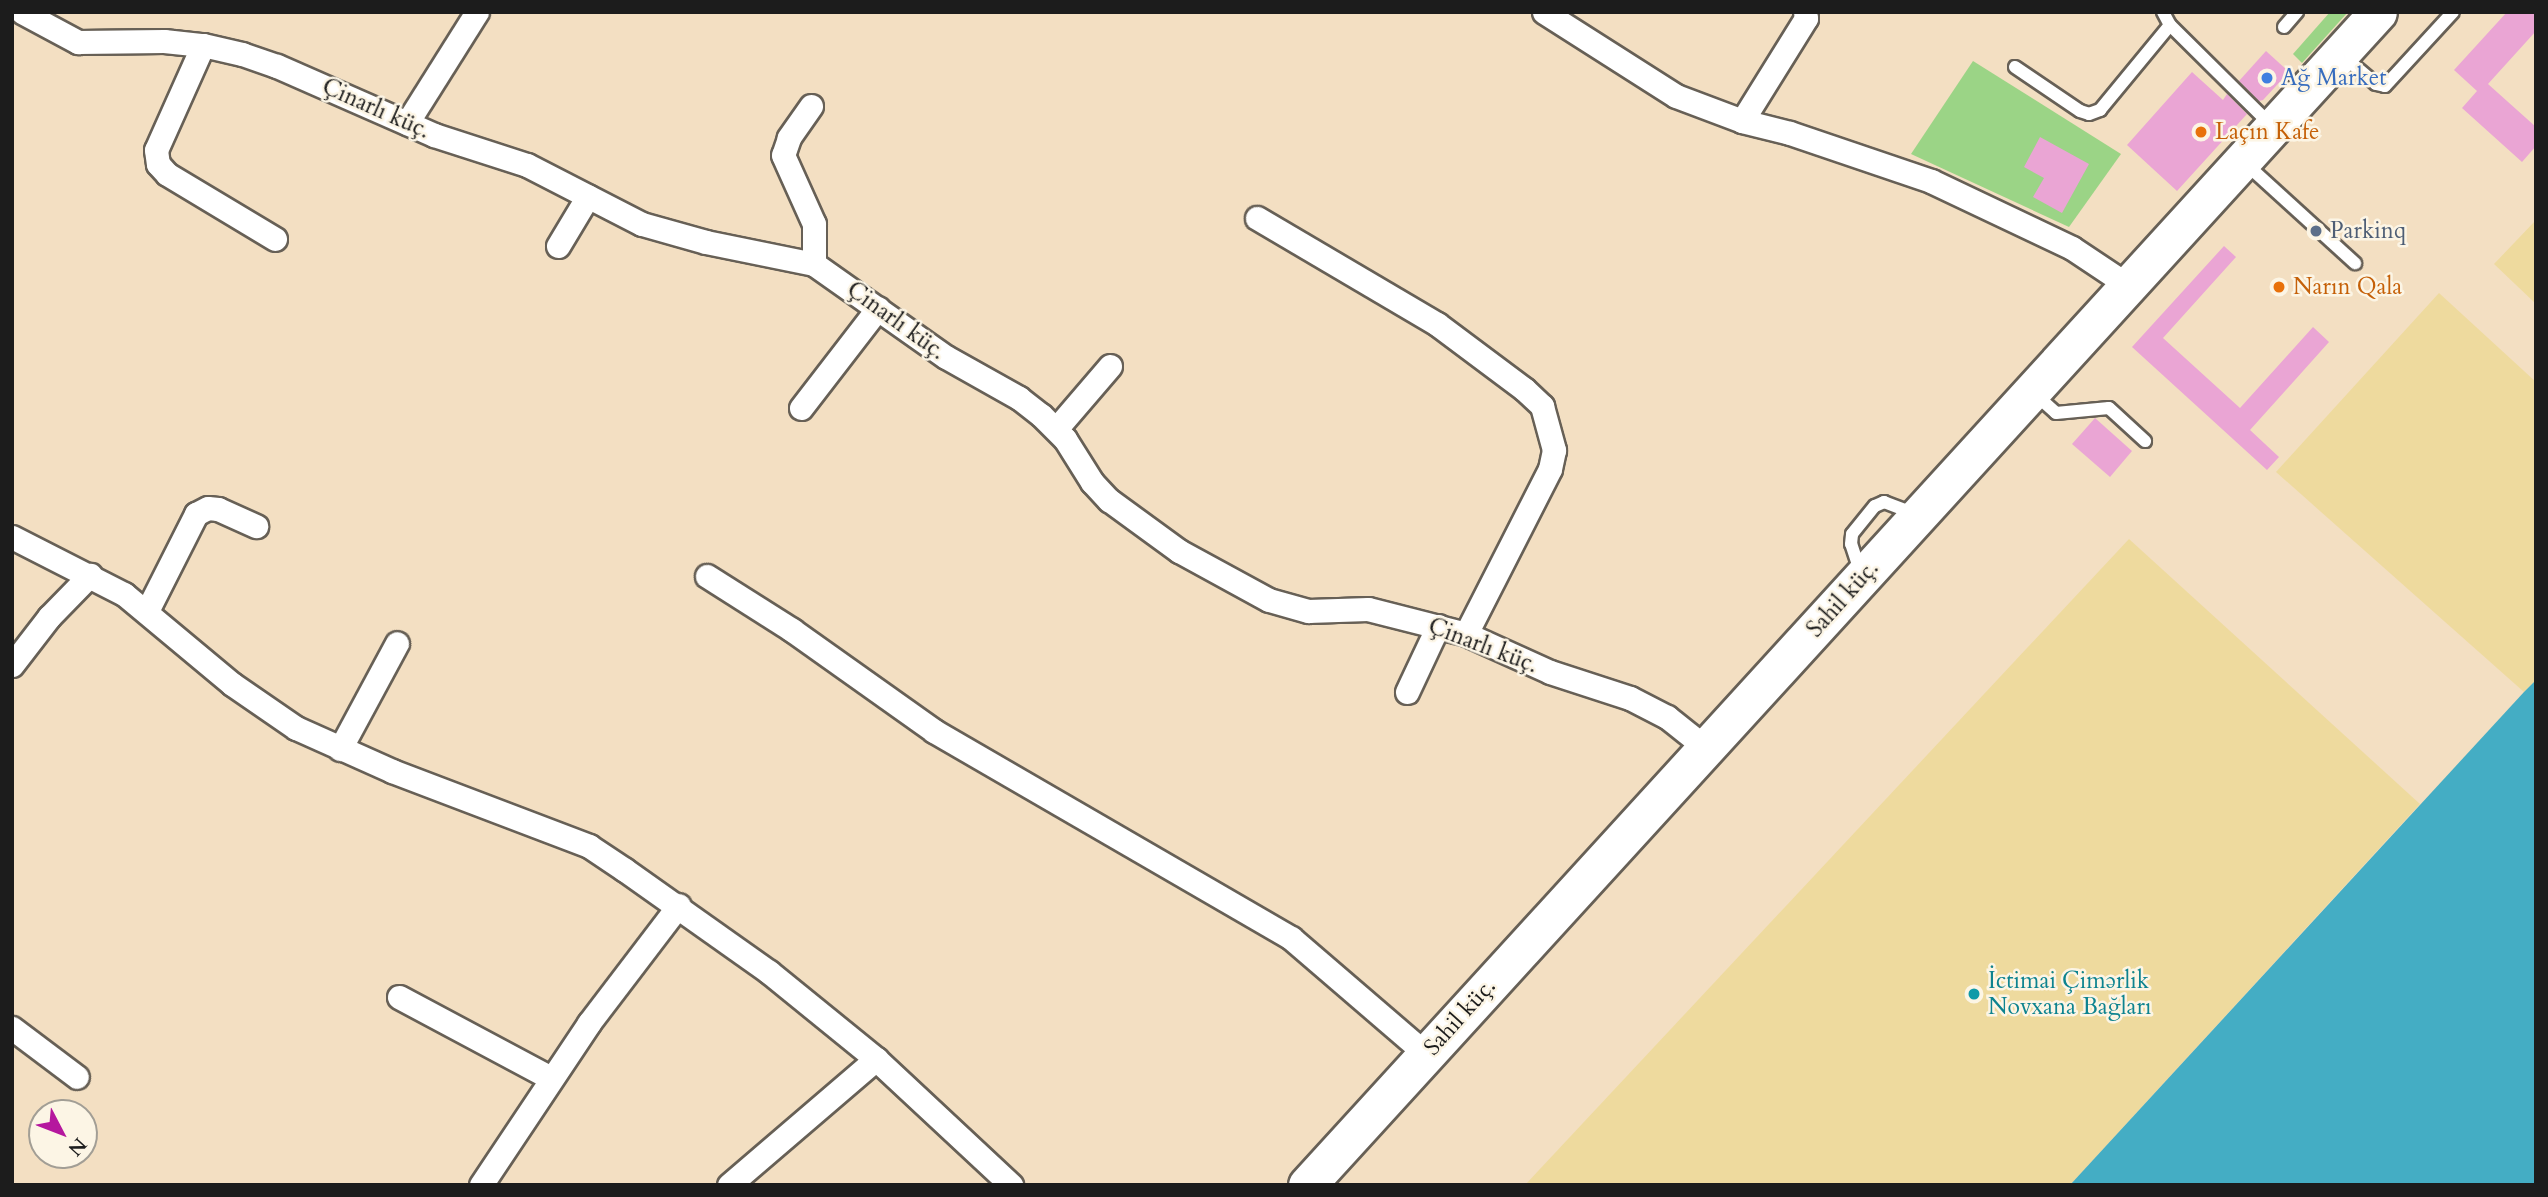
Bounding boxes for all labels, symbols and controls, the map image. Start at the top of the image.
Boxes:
place label: Ağ Market [2281,64,2386,92]
marker: Ağ Market [2259,70,2275,86]
street label: Çinarlı küç. [318,73,434,145]
place label: Laçın Kafe [2215,118,2320,146]
marker: Laçın Kafe [2193,124,2209,140]
place label: Parkinq [2330,217,2406,245]
marker: Parkinq [2308,223,2324,239]
place label: Narın Qala [2293,273,2402,301]
street label: Çinarlı küç. [841,276,951,366]
marker: Narın Qala [2271,279,2287,295]
street label: Sahil küç. [1801,555,1885,643]
street label: Çinarlı küç. [1424,612,1542,680]
place label: İctimai Çimərlik Novxana Bağları [1988,967,2151,1021]
street label: Sahil küç. [1418,973,1502,1061]
marker: İctimai Çimərlik Novxana Bağları [1966,986,1982,1002]
north arrow [28,1099,98,1169]
text: N [62,1132,92,1162]

